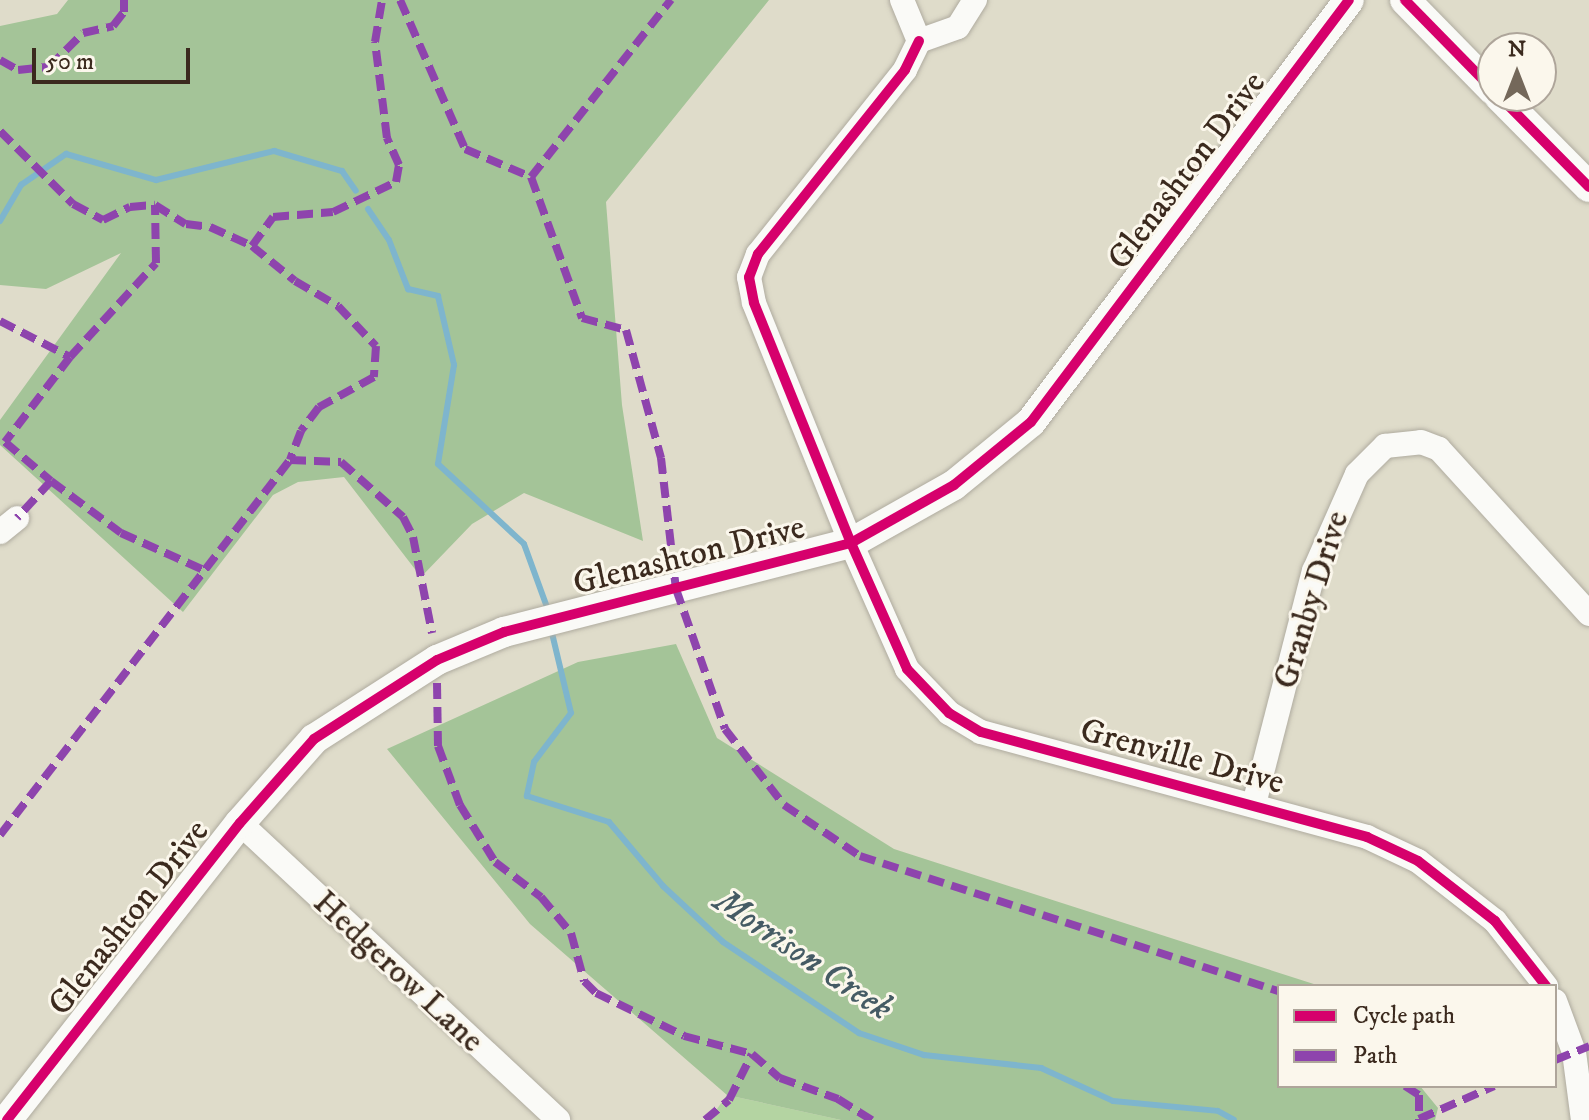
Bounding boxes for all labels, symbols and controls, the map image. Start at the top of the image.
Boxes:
scale bar [36,32,194,82]
north arrow [1477,32,1557,112]
text: N [1508,36,1526,63]
text: 50 m [46,47,94,77]
street label: Glenashton Drive [1099,64,1275,278]
street label: Granby Drive [1266,506,1358,694]
street label: Glenashton Drive [569,507,809,605]
street label: Grenville Drive [1076,710,1288,804]
street label: Glenashton Drive [40,812,218,1024]
water label: Morrison Creek [706,880,900,1030]
street label: Hedgerow Lane [304,883,492,1061]
legend [1277,984,1557,1088]
text: Cycle path [1353,1001,1455,1031]
text: Path [1353,1041,1397,1071]

